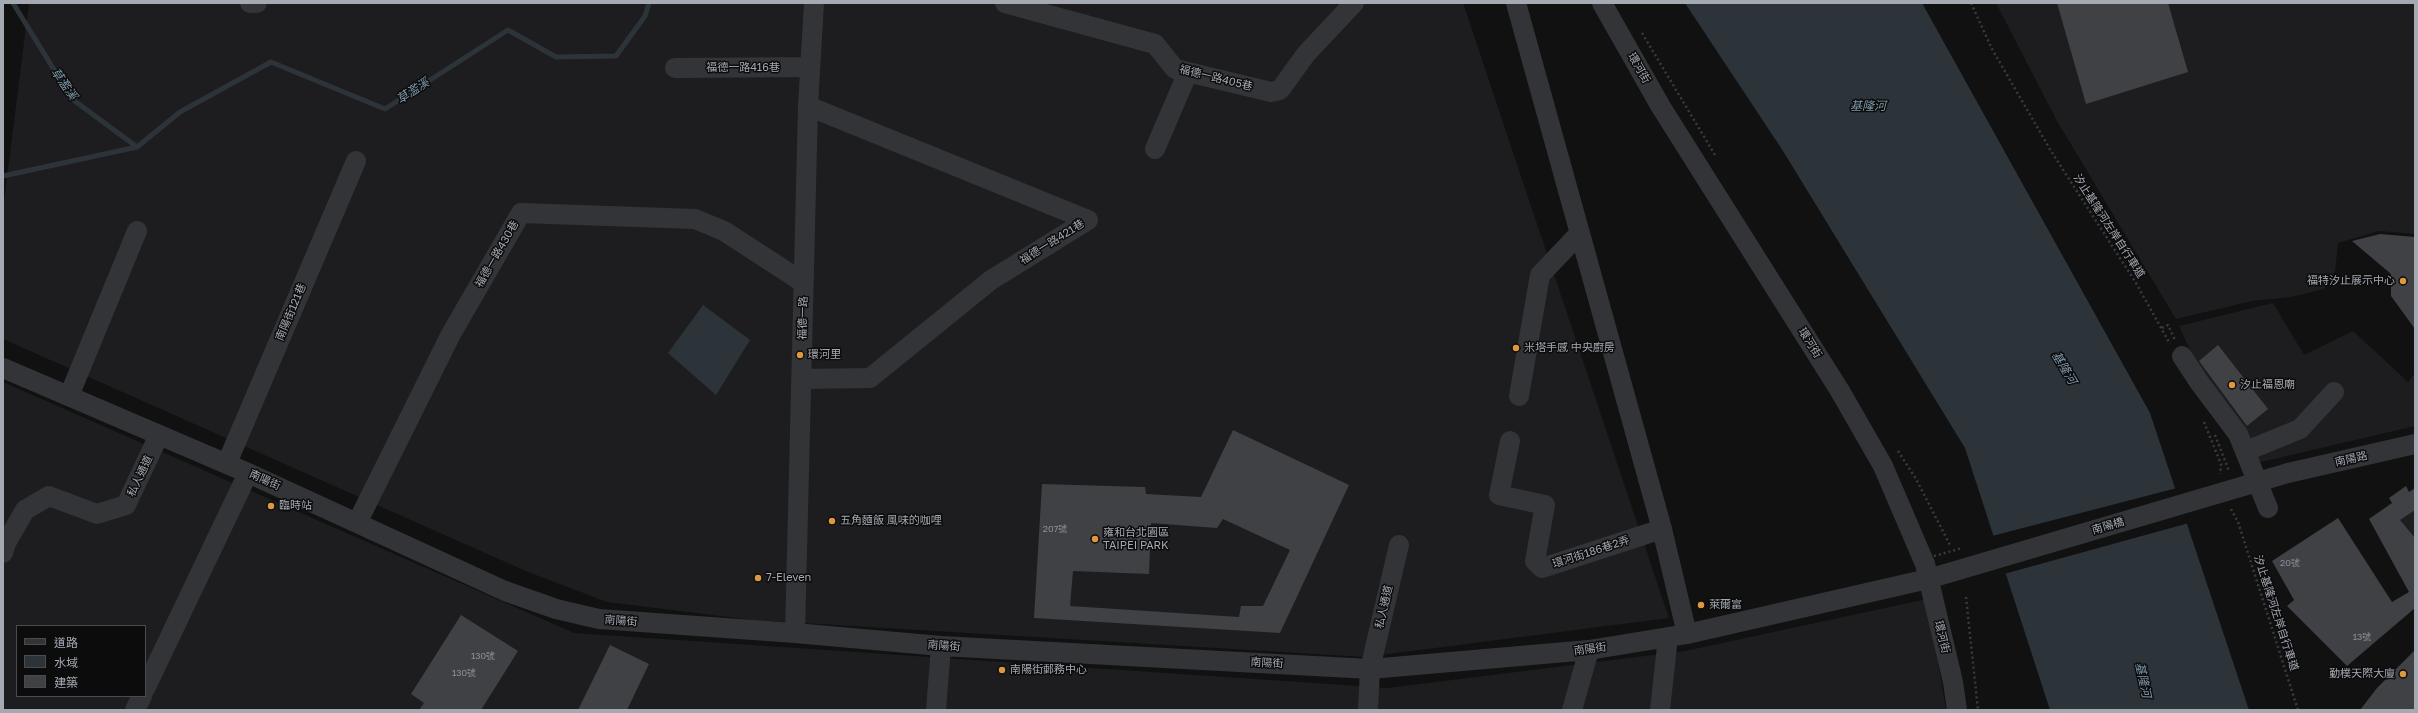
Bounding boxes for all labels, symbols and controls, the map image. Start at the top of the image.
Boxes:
street label: 環河街 [1625,50,1653,86]
street label: 福德一路416巷 [706,61,780,75]
street label: 福德一路405巷 [1178,63,1254,93]
water label: 草濫溪 [48,65,80,103]
water label: 草濫溪 [394,75,432,107]
water label: 基隆河 [1850,99,1886,113]
street label: 汐止基隆河左岸自行車道 [2071,172,2147,280]
street label: 福德一路421巷 [1017,217,1087,267]
street label: 福德一路430巷 [473,218,521,290]
place label: 福特汐止展示中心 [2307,274,2395,288]
marker: 福特汐止展示中心 [2398,276,2408,286]
street label: 南陽街121巷 [273,281,309,343]
street label: 福德一路 [796,296,810,340]
street label: 環河街 [1796,326,1824,360]
place label: 米塔手感 中央廚房 [1524,341,1615,355]
marker: 米塔手感 中央廚房 [1511,343,1521,353]
place label: 環河里 [808,348,841,362]
water label: 基隆河 [2049,349,2079,387]
marker: 環河里 [795,350,805,360]
place label: 汐止福恩廟 [2240,378,2295,392]
marker: 汐止福恩廟 [2227,380,2237,390]
street label: 南陽路 [2333,449,2369,469]
street label: 私人通道 [125,453,155,499]
street label: 南陽街 [247,467,283,493]
place label: 臨時站 [279,499,312,513]
marker: 臨時站 [266,501,276,511]
place label: 五角麵飯 風味的咖哩 [840,514,942,528]
street label: 南陽橋 [2090,515,2126,537]
marker: 五角麵飯 風味的咖哩 [827,516,837,526]
house number: 207號 [1043,524,1067,534]
place label: 雍和台北園區 TAIPEI PARK [1103,526,1169,552]
street label: 環河街186巷2弄 [1551,533,1631,571]
marker: 雍和台北園區 TAIPEI PARK [1090,534,1100,544]
street label: 汐止基隆河左岸自行車道 [2251,553,2301,673]
house number: 20號 [2280,558,2300,568]
place label: 7-Eleven [766,571,811,585]
marker: 7-Eleven [753,573,763,583]
street label: 私人通道 [1373,584,1395,630]
place label: 萊爾富 [1709,598,1742,612]
marker: 萊爾富 [1696,600,1706,610]
street label: 南陽街 [604,613,638,629]
street label: 環河街 [1932,619,1952,655]
legend [16,625,146,697]
house number: 13號 [2353,632,2371,642]
text: 道路 [54,635,78,650]
street label: 南陽街 [927,638,961,654]
street label: 南陽街 [1573,640,1607,658]
house number: 130號 [471,651,495,661]
text: 水域 [54,655,78,670]
street label: 南陽街 [1250,656,1284,670]
water label: 基隆河 [2132,661,2154,699]
place label: 南陽街郵務中心 [1010,663,1087,677]
marker: 南陽街郵務中心 [997,665,1007,675]
place label: 勤樸天際大廈 [2329,667,2395,681]
house number: 130號 [452,668,476,678]
marker: 勤樸天際大廈 [2398,669,2408,679]
text: 建築 [54,675,78,690]

